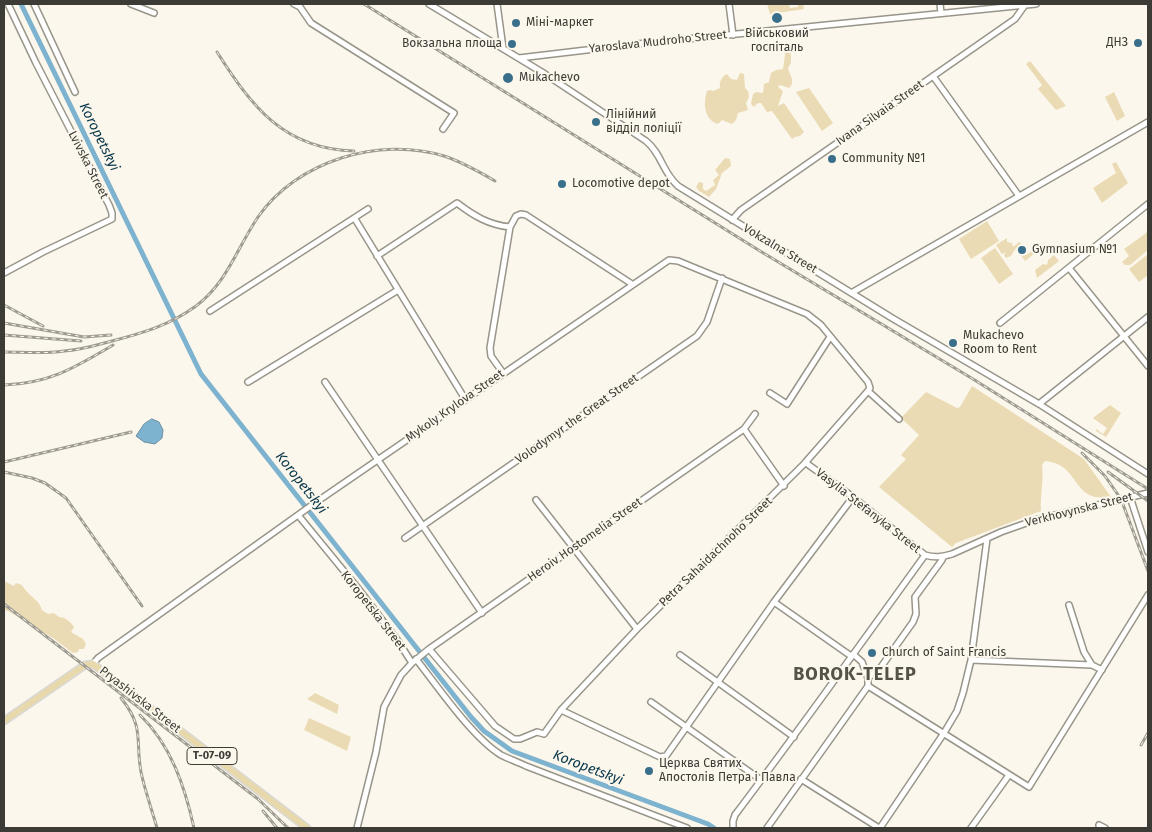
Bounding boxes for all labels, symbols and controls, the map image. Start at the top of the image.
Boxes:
marker: Військовий госпіталь [770,11,784,25]
place label: Міні-маркет [526,16,594,30]
marker: Міні-маркет [510,17,522,29]
place label: Військовий госпіталь [745,27,809,55]
street label: Yaroslava Mudroho Street [588,28,728,56]
place label: ДНЗ [1106,36,1128,50]
place label: Вокзальна площа [402,37,502,51]
marker: ДНЗ [1132,37,1144,49]
marker: Вокзальна площа [506,38,518,50]
marker: Mukachevo [501,71,515,85]
place label: Mukachevo [519,71,580,85]
street label: Ivana Silvaia Street [833,77,927,149]
water label: Koropetskyi [75,100,123,174]
place label: Лінійний відділ поліції [606,108,681,136]
marker: Лінійний відділ поліції [590,116,602,128]
street label: Lvivska Street [65,129,111,201]
place label: Community №1 [842,152,925,166]
marker: Community №1 [826,153,838,165]
place label: Locomotive depot [572,177,670,191]
marker: Locomotive depot [556,178,568,190]
street label: Vokzalna Street [740,221,820,277]
place label: Gymnasium №1 [1032,243,1117,257]
marker: Gymnasium №1 [1016,244,1028,256]
place label: Mukachevo Room to Rent [963,329,1037,357]
marker: Mukachevo Room to Rent [947,337,959,349]
street label: Mykoly Krylova Street [403,367,507,445]
street label: Volodymyr the Great Street [513,371,641,467]
water label: Koropetskyi [272,449,330,517]
street label: Vasylia Stefanyka Street [813,466,923,556]
street label: Verkhovynska Street [1024,490,1134,530]
street label: Petra Sahaidachnoho Street [656,494,776,610]
street label: Heroiv Hostomelia Street [525,495,645,585]
street label: Koropetska Street [337,568,409,654]
place label: Church of Saint Francis [882,646,1006,660]
marker: Church of Saint Francis [866,647,878,659]
street label: Pryashivska Street [96,664,184,736]
district label: BOROK-TELEP [792,664,918,686]
water label: Koropetskyi [550,747,626,789]
road number: Т-07-09 [187,748,237,764]
place label: Церква Святих Апостолів Петра і Павла [659,757,796,785]
marker: Церква Святих Апостолів Петра і Павла [643,765,655,777]

